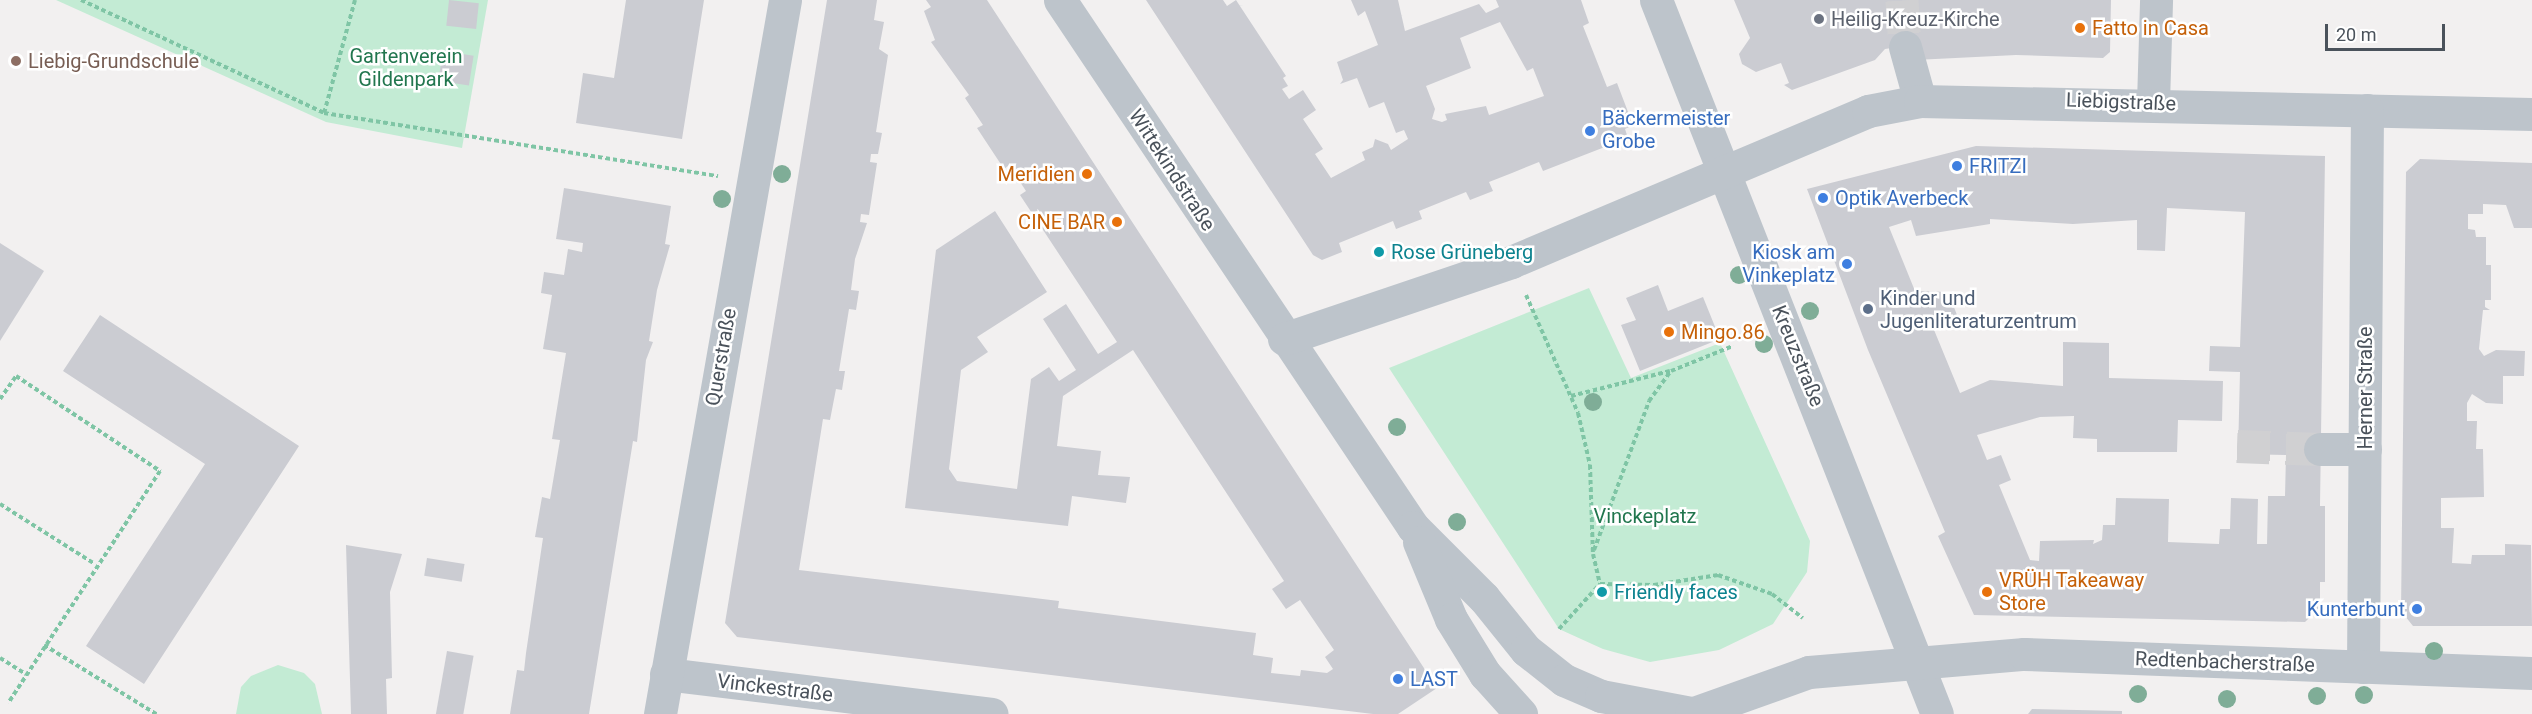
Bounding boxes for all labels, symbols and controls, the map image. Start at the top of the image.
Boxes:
place label: Heilig-Kreuz-Kirche [1831,7,2000,31]
marker: Heilig-Kreuz-Kirche [1812,12,1826,26]
scale bar [2328,12,2448,50]
place label: Fatto in Casa [2092,16,2209,40]
marker: Fatto in Casa [2073,21,2087,35]
text: 20 m [2336,24,2376,45]
park label: Gartenverein Gildenpark [349,44,463,91]
place label: Liebig-Grundschule [28,49,199,73]
marker: Liebig-Grundschule [9,54,23,68]
street label: Liebigstraße [2066,88,2176,116]
street label: Wittekindstraße [1124,105,1220,235]
place label: Bäckermeister Grobe [1602,107,1730,154]
marker: Bäckermeister Grobe [1583,124,1597,138]
place label: FRITZI [1969,154,2027,178]
marker: FRITZI [1950,159,1964,173]
place label: Meridien [998,162,1075,186]
marker: Meridien [1080,167,1094,181]
place label: Optik Averbeck [1835,186,1968,210]
marker: Optik Averbeck [1816,191,1830,205]
place label: CINE BAR [1018,210,1105,234]
marker: CINE BAR [1110,215,1124,229]
place label: Rose Grüneberg [1391,240,1533,264]
place label: Kiosk am Vinkeplatz [1742,240,1835,287]
marker: Rose Grüneberg [1372,245,1386,259]
marker: Kiosk am Vinkeplatz [1840,257,1854,271]
place label: Kinder und Jugenliteraturzentrum [1880,286,2077,333]
street label: Kreuzstraße [1767,302,1829,410]
marker: Kinder und Jugenliteraturzentrum [1861,302,1875,316]
street label: Querstraße [701,306,741,408]
place label: Mingo.86 [1681,320,1765,344]
marker: Mingo.86 [1662,325,1676,339]
street label: Herner Straße [2353,326,2377,450]
park label: Vinckeplatz [1593,504,1697,528]
place label: VRÜH Takeaway Store [1999,568,2145,615]
place label: Friendly faces [1614,580,1738,604]
marker: Friendly faces [1595,585,1609,599]
marker: VRÜH Takeaway Store [1980,585,1994,599]
place label: Kunterbunt [2307,597,2405,621]
marker: Kunterbunt [2410,602,2424,616]
street label: Redtenbacherstraße [2135,647,2315,677]
place label: LAST [1410,667,1458,691]
street label: Vinckestraße [716,669,834,707]
marker: LAST [1391,672,1405,686]

